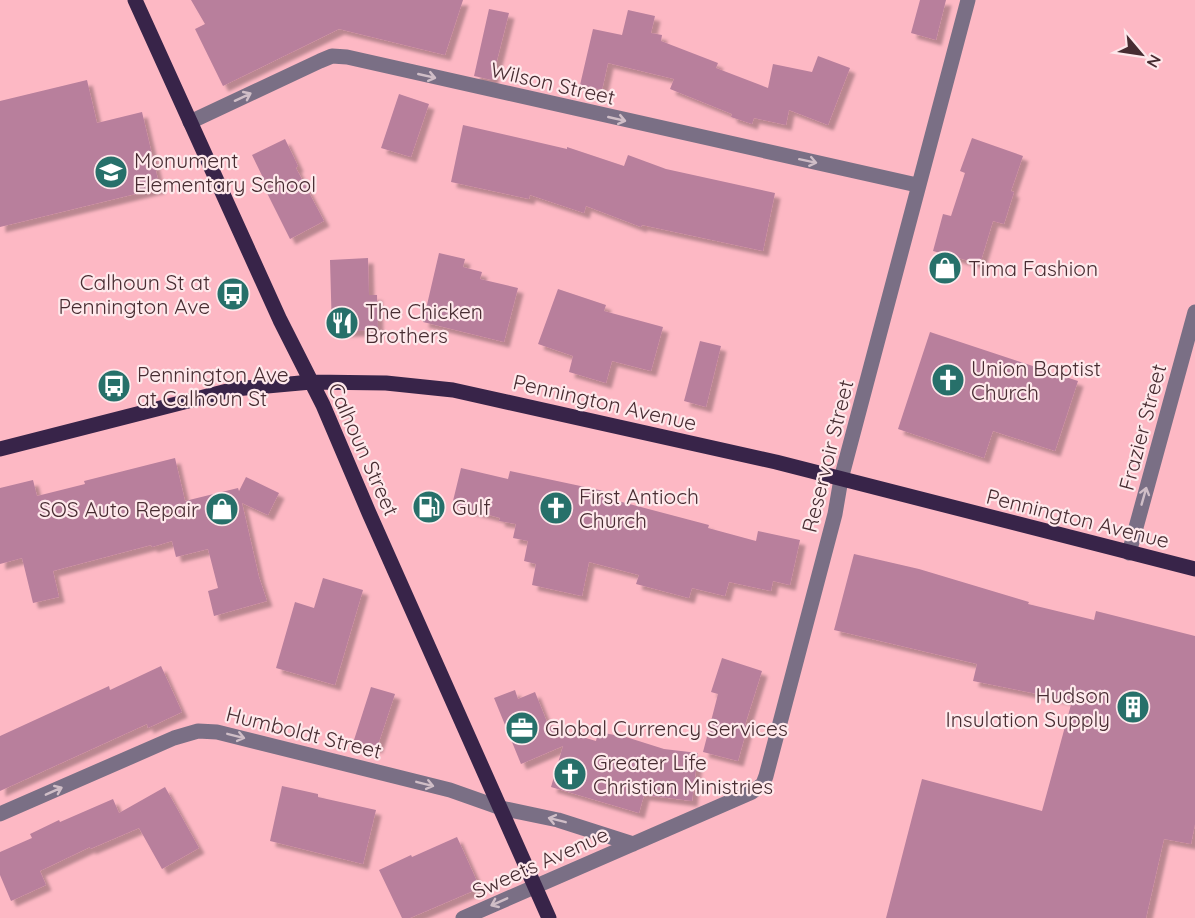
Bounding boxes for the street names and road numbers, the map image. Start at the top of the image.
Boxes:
street label: Wilson Street [488,56,618,110]
street label: Frazier Street [1113,361,1171,493]
street label: Pennington Avenue [511,368,699,436]
street label: Reservoir Street [796,377,858,535]
street label: Calhoun Street [323,378,405,520]
street label: Pennington Avenue [984,483,1172,553]
street label: Humboldt Street [224,700,384,764]
street label: Sweets Avenue [468,820,612,904]

